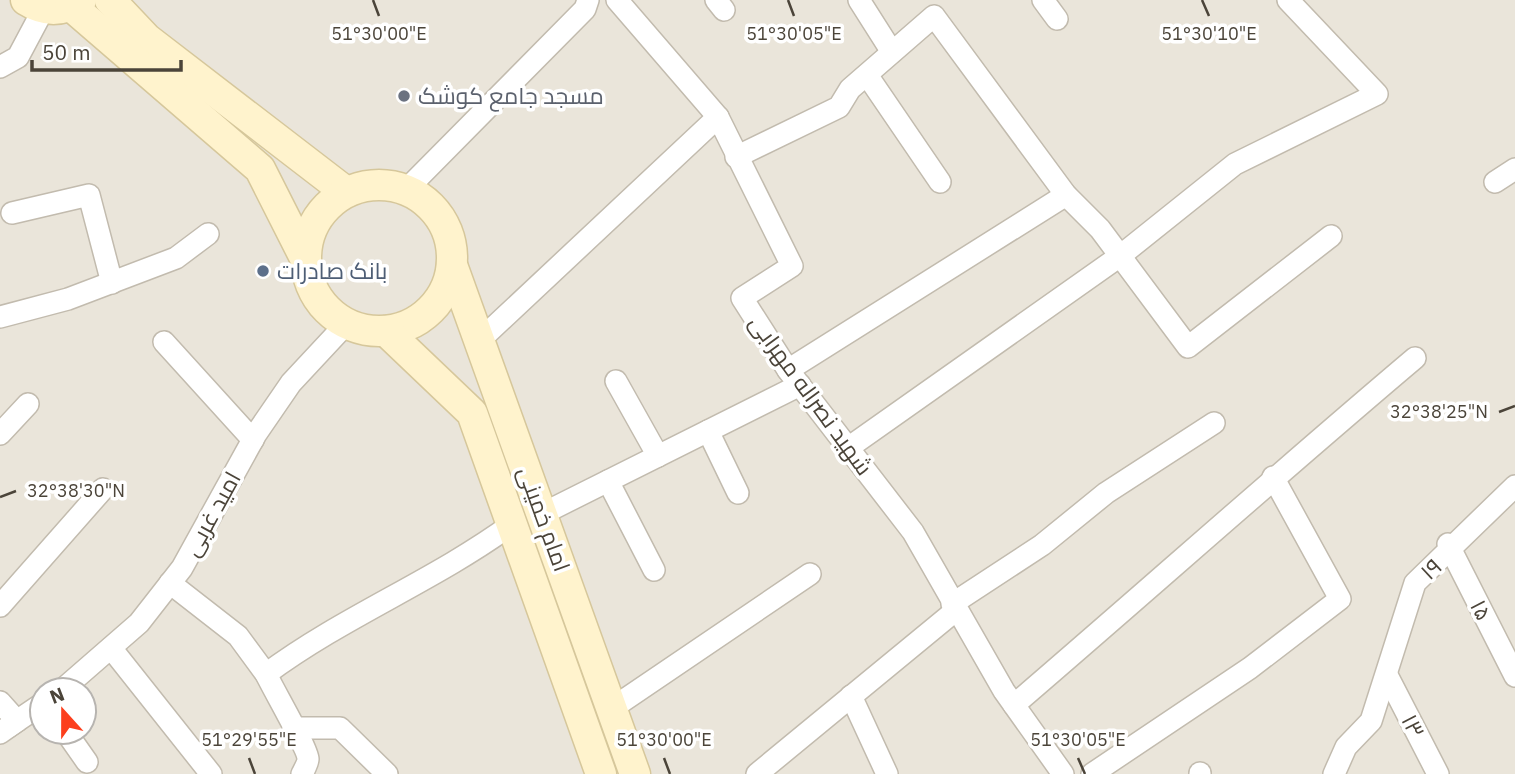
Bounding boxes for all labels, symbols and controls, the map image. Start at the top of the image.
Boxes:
text: 51°30'00"E [331,22,427,45]
text: 51°30'05"E [746,22,842,45]
text: 51°30'10"E [1161,22,1257,45]
scale bar [32,28,180,72]
text: 50 m [42,38,91,66]
place label: مسجد جامع کوشک [418,80,604,112]
marker: مسجد جامع کوشک [396,88,412,104]
place label: بانک صادرات [277,255,387,285]
marker: بانک صادرات [255,263,271,279]
street label: شهید نصراله مهرابی [743,308,880,481]
text: 32°38'25"N [1390,400,1488,423]
street label: امام خمینی [510,462,578,576]
street label: امید غربی [176,466,247,561]
text: 32°38'30"N [27,479,125,502]
street label: ۱۹ [1413,551,1448,586]
street label: ۱۵ [1464,594,1500,625]
north arrow [28,676,98,746]
text: N [46,681,68,709]
street label: ۱۳ [1395,709,1432,742]
text: 51°29'55"E [201,728,297,751]
text: 51°30'00"E [616,728,712,751]
text: 51°30'05"E [1030,728,1126,751]

